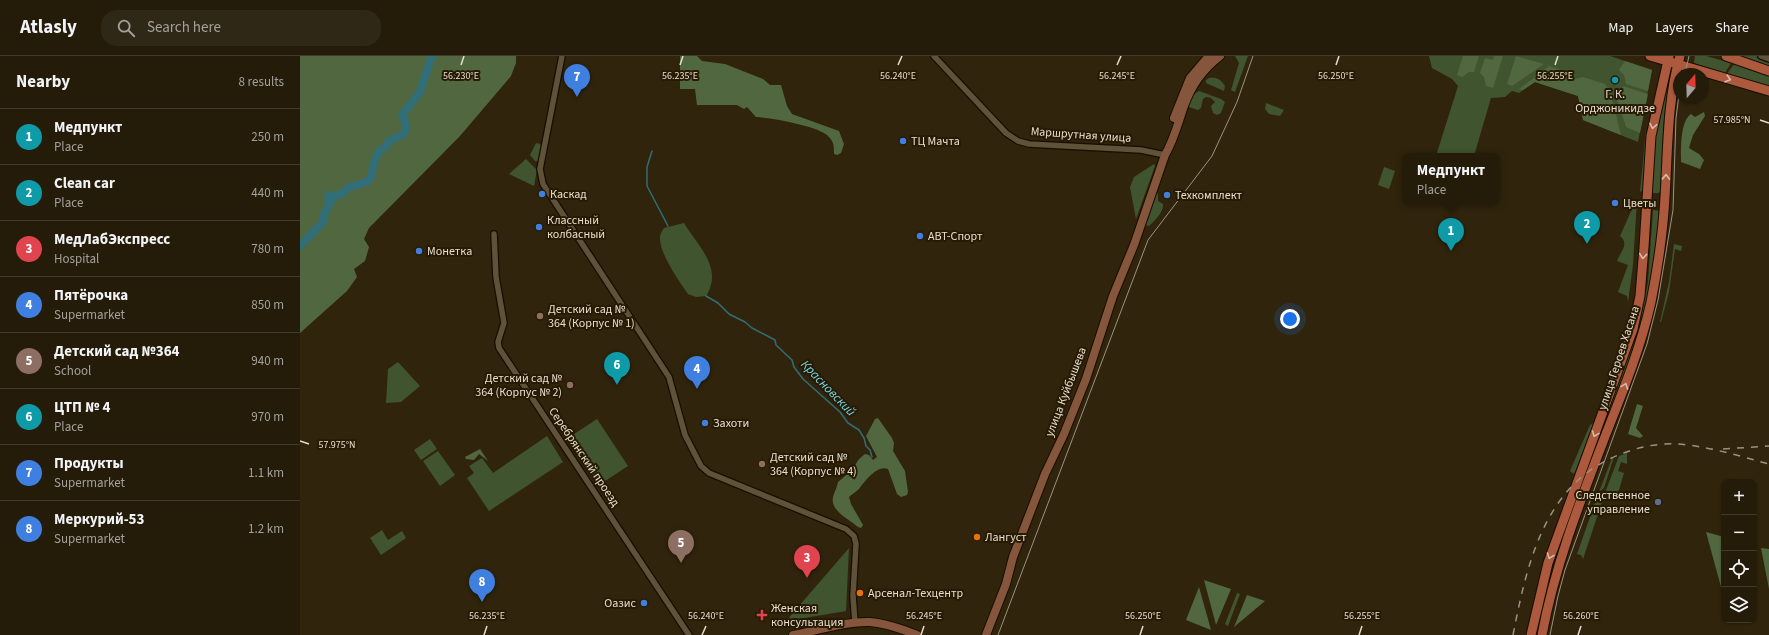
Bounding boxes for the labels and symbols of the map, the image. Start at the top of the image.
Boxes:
pin: 7 [564,64,590,97]
north arrow [1673,68,1709,104]
text: 56.230°E [443,69,479,83]
text: 56.235°E [662,69,698,83]
text: 56.240°E [880,69,916,83]
text: 56.245°E [1099,69,1135,83]
text: 56.250°E [1318,69,1354,83]
text: 56.255°E [1537,69,1573,83]
one-way arrow [1725,74,1732,83]
marker: Г. К. Орджоникидзе [1610,75,1620,85]
place label: Г. К. Орджоникидзе [1575,86,1655,117]
text: 57.985°N [1713,113,1751,127]
street label: Маршрутная улица [1030,123,1132,147]
one-way arrow [1649,123,1657,129]
place label: ТЦ Мачта [911,133,960,150]
marker: ТЦ Мачта [898,136,908,146]
one-way arrow [1662,174,1670,180]
place label: Каскад [550,186,587,203]
place label: Техкомплект [1175,187,1242,204]
marker: Каскад [537,189,547,199]
marker: Техкомплект [1162,190,1172,200]
place label: Цветы [1623,195,1656,212]
marker: Цветы [1610,198,1620,208]
pin: 2 [1574,211,1600,244]
place label: Классный колбасный [547,212,605,243]
pin: 1 [1438,218,1464,251]
marker: Классный колбасный [534,222,544,232]
place label: АВТ-Спорт [928,228,983,245]
marker: АВТ-Спорт [915,231,925,241]
place label: Монетка [427,243,472,260]
marker: Монетка [414,246,424,256]
one-way arrow [1639,253,1648,259]
place label: Детский сад № 364 (Корпус № 1) [548,301,635,332]
street label: улица Героев Хасана [1594,304,1644,412]
your location [1280,309,1300,329]
marker: Детский сад № 364 (Корпус № 1) [535,311,545,321]
street label: улица Куйбышева [1041,345,1091,439]
pin: 6 [604,352,630,385]
pin: 4 [684,356,710,389]
water label: Красновский [797,356,860,420]
place label: Детский сад № 364 (Корпус № 2) [475,370,562,401]
marker: Детский сад № 364 (Корпус № 2) [565,380,575,390]
one-way arrow [1620,382,1628,389]
street label: Серебрянский проезд [544,404,624,511]
place label: Захоти [713,415,749,432]
marker: Захоти [700,418,710,428]
one-way arrow [1591,431,1599,438]
text: 57.975°N [318,438,356,452]
place label: Детский сад № 364 (Корпус № 4) [770,449,857,480]
marker: Детский сад № 364 (Корпус № 4) [757,459,767,469]
place label: Следственное управление [1576,487,1650,518]
marker: Следственное управление [1653,497,1663,507]
place label: Лангуст [985,529,1027,546]
pin: 5 [668,530,694,563]
marker: Лангуст [972,532,982,542]
pin: 3 [794,545,820,578]
one-way arrow [1546,553,1555,560]
pin: 8 [469,569,495,602]
place label: Арсенал-Техцентр [868,585,963,602]
marker: Арсенал-Техцентр [855,588,865,598]
place label: Оазис [604,595,637,612]
marker: Оазис [639,598,649,608]
place label: Женская консультация [771,600,843,631]
text: 56.235°E [469,609,505,623]
text: 56.240°E [688,609,724,623]
marker: Женская консультация [756,609,768,621]
text: 56.245°E [906,609,942,623]
text: 56.250°E [1125,609,1161,623]
text: 56.255°E [1344,609,1380,623]
text: 56.260°E [1563,609,1599,623]

